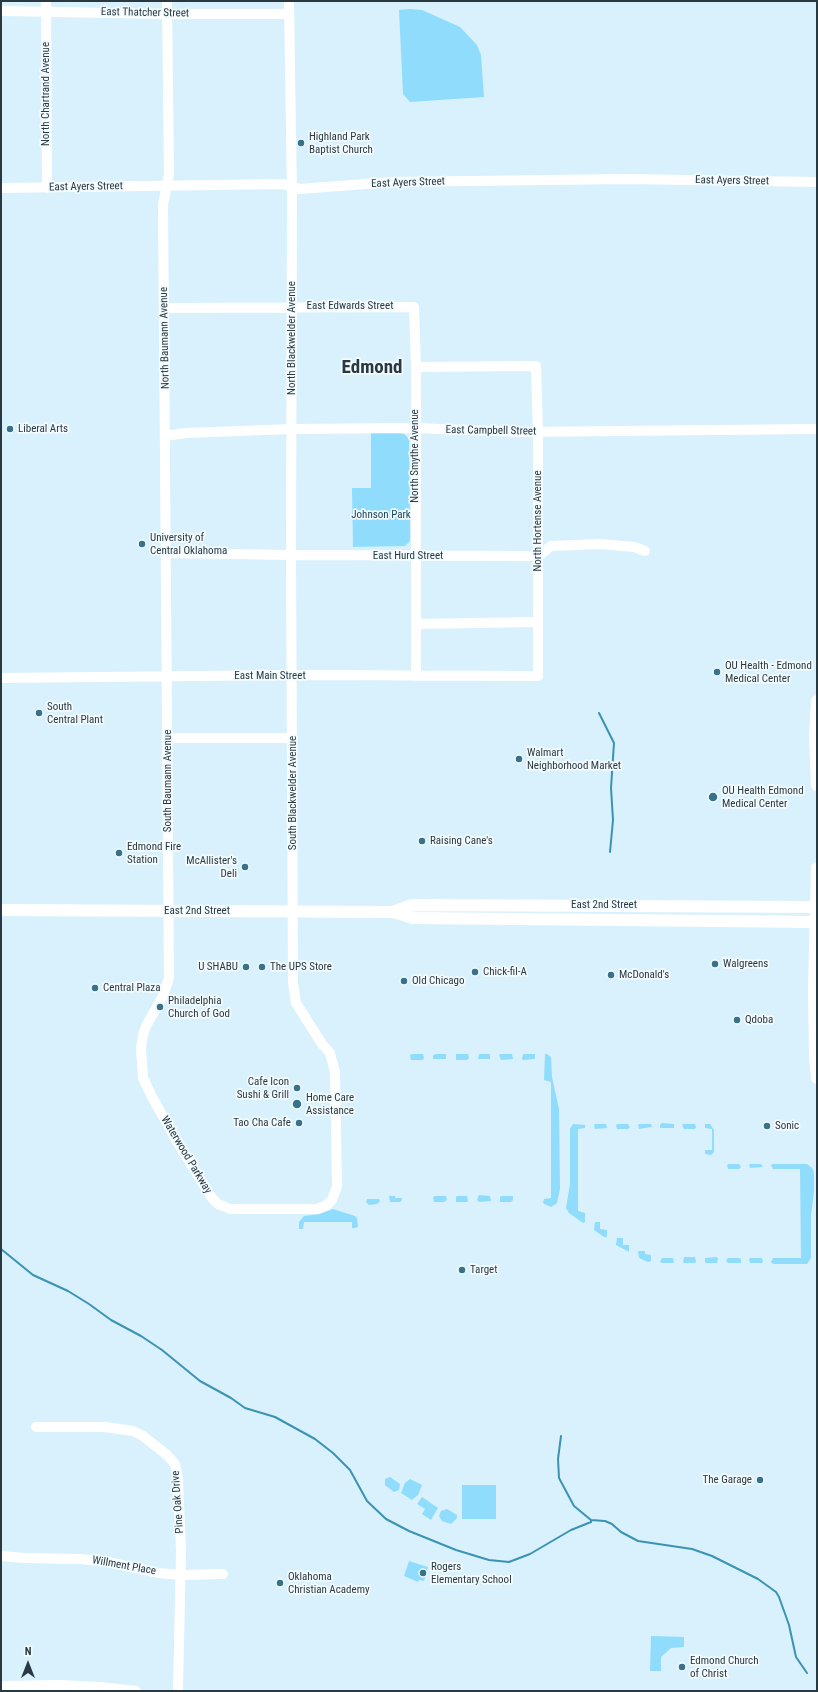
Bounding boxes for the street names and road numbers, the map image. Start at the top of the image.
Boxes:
street label: East Thatcher Street [101,6,189,20]
street label: North Chartrand Avenue [39,42,53,146]
street label: East Ayers Street [695,174,769,188]
street label: East Ayers Street [371,175,445,191]
street label: East Ayers Street [49,180,123,194]
street label: North Blackwelder Avenue [285,281,299,395]
street label: North Baumann Avenue [158,287,172,389]
street label: East Edwards Street [307,299,393,313]
street label: North Smythe Avenue [408,409,422,503]
street label: East Campbell Street [446,424,536,438]
street label: North Hortense Avenue [531,470,545,572]
street label: East Hurd Street [373,549,443,563]
street label: East Main Street [234,669,306,683]
street label: South Baumann Avenue [161,730,175,832]
street label: South Blackwelder Avenue [286,736,300,850]
street label: East 2nd Street [571,898,637,912]
street label: East 2nd Street [164,904,230,918]
street label: Waterwood Parkway [158,1114,214,1196]
street label: Pine Oak Drive [169,1470,187,1534]
street label: Willment Place [91,1554,157,1578]

